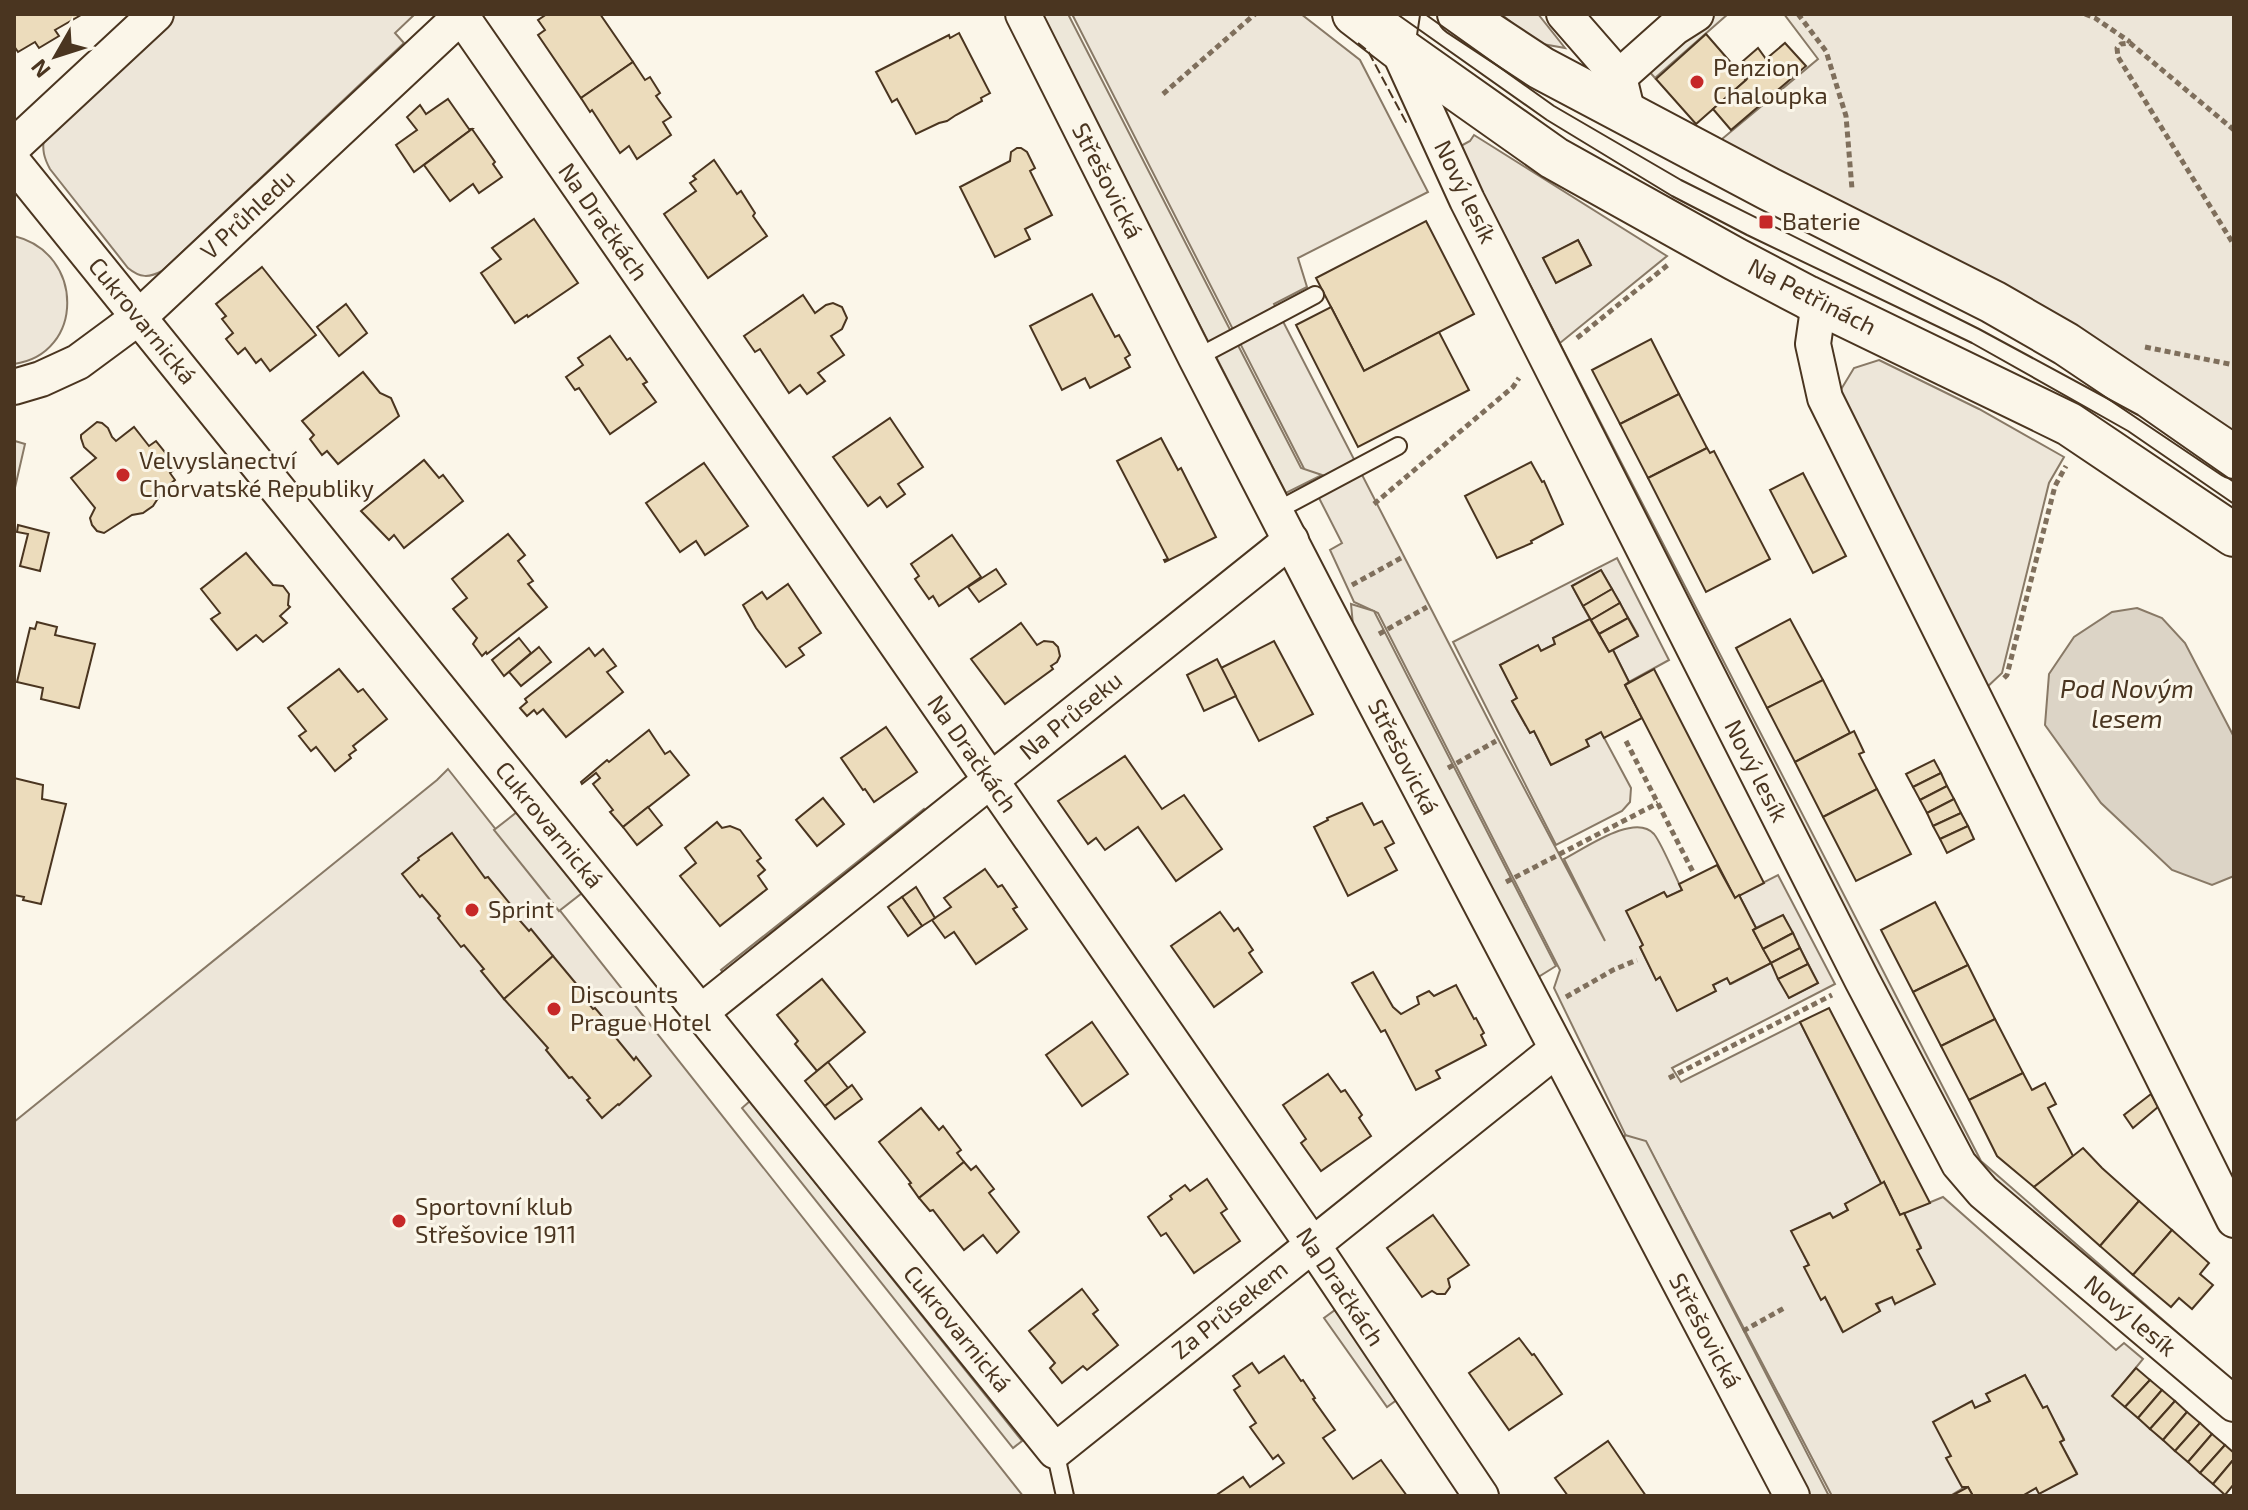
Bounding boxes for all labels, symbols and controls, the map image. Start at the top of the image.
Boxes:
north arrow [16,16,96,96]
place label: Penzion Chaloupka [1713,52,1828,109]
text: N [25,55,55,84]
marker: Penzion Chaloupka [1688,73,1706,91]
street label: Střešovická [1067,118,1150,243]
street label: Nový lesík [1429,135,1504,248]
street label: Na Dračkách [553,157,655,286]
street label: V Průhledu [194,163,300,265]
place label: Baterie [1782,206,1861,235]
marker: Baterie [1757,213,1775,231]
street label: Cukrovarnická [83,251,203,389]
street label: Na Petřinách [1744,251,1882,340]
place label: Velvyslanectví Chorvatské Republiky [139,445,374,502]
marker: Velvyslanectví Chorvatské Republiky [114,466,132,484]
street label: Na Průseku [1013,665,1127,765]
water label: Pod Novým lesem [2060,672,2194,733]
street label: Na Dračkách [922,689,1024,818]
street label: Střešovická [1363,694,1446,819]
street label: Nový lesík [1719,714,1795,826]
street label: Cukrovarnická [490,755,610,893]
place label: Sprint [488,894,554,923]
marker: Sprint [463,901,481,919]
place label: Discounts Prague Hotel [570,979,711,1036]
marker: Discounts Prague Hotel [545,1000,563,1018]
place label: Sportovní klub Střešovice 1911 [415,1191,576,1248]
marker: Sportovní klub Střešovice 1911 [390,1212,408,1230]
street label: Na Dračkách [1291,1221,1392,1351]
street label: Za Průsekem [1165,1253,1293,1364]
street label: Cukrovarnická [898,1259,1018,1397]
street label: Střešovická [1664,1268,1749,1393]
street label: Nový lesík [2079,1268,2183,1362]

